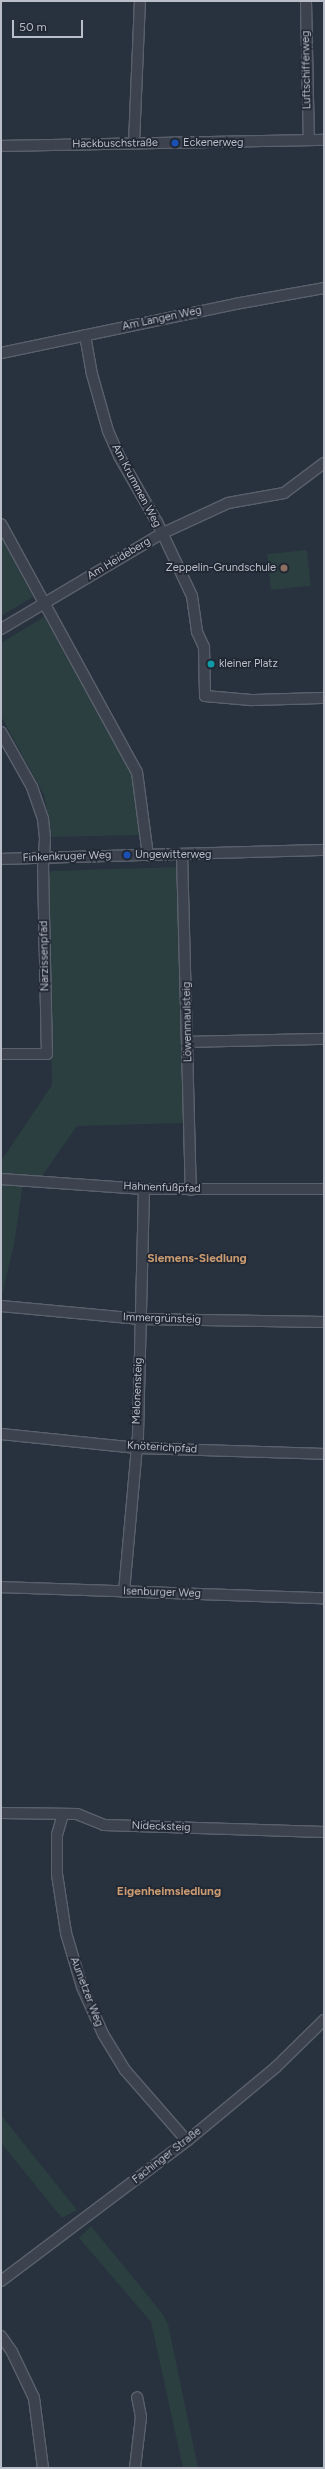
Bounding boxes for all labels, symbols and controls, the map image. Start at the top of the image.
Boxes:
scale bar [14,12,85,38]
text: 50 m [19,20,47,34]
street label: Luftschifferweg [300,31,314,109]
place label: Eckenerweg [183,136,244,150]
street label: Hackbuschstraße [72,137,158,151]
marker: Eckenerweg [170,138,180,148]
street label: Am Langen Weg [121,304,203,334]
street label: Am Krummen Weg [109,442,163,530]
street label: Am Heideberg [85,535,153,583]
place label: Zeppelin-Grundschule [166,561,276,575]
marker: Zeppelin-Grundschule [279,563,289,573]
place label: kleiner Platz [219,657,278,671]
marker: kleiner Platz [206,659,216,669]
place label: Ungewitterweg [135,848,211,862]
street label: Finkenkruger Weg [22,849,112,865]
marker: Ungewitterweg [122,850,132,860]
street label: Narzissenpfad [38,921,52,991]
street label: Löwenmaulsteig [181,982,195,1062]
street label: Hahnenfußpfad [123,1180,201,1196]
district label: Siemens-Siedlung [147,1252,247,1266]
street label: Immergrünsteig [123,1311,201,1327]
street label: Melonensteig [130,1357,146,1425]
street label: Knöterichpfad [127,1440,197,1456]
street label: Isenburger Weg [123,1585,201,1601]
street label: Nidecksteig [131,1819,191,1835]
district label: Eigenheimsiedlung [117,1885,221,1899]
street label: Aumetzer Weg [67,1955,105,2029]
street label: Fachinger Straße [130,2125,204,2187]

